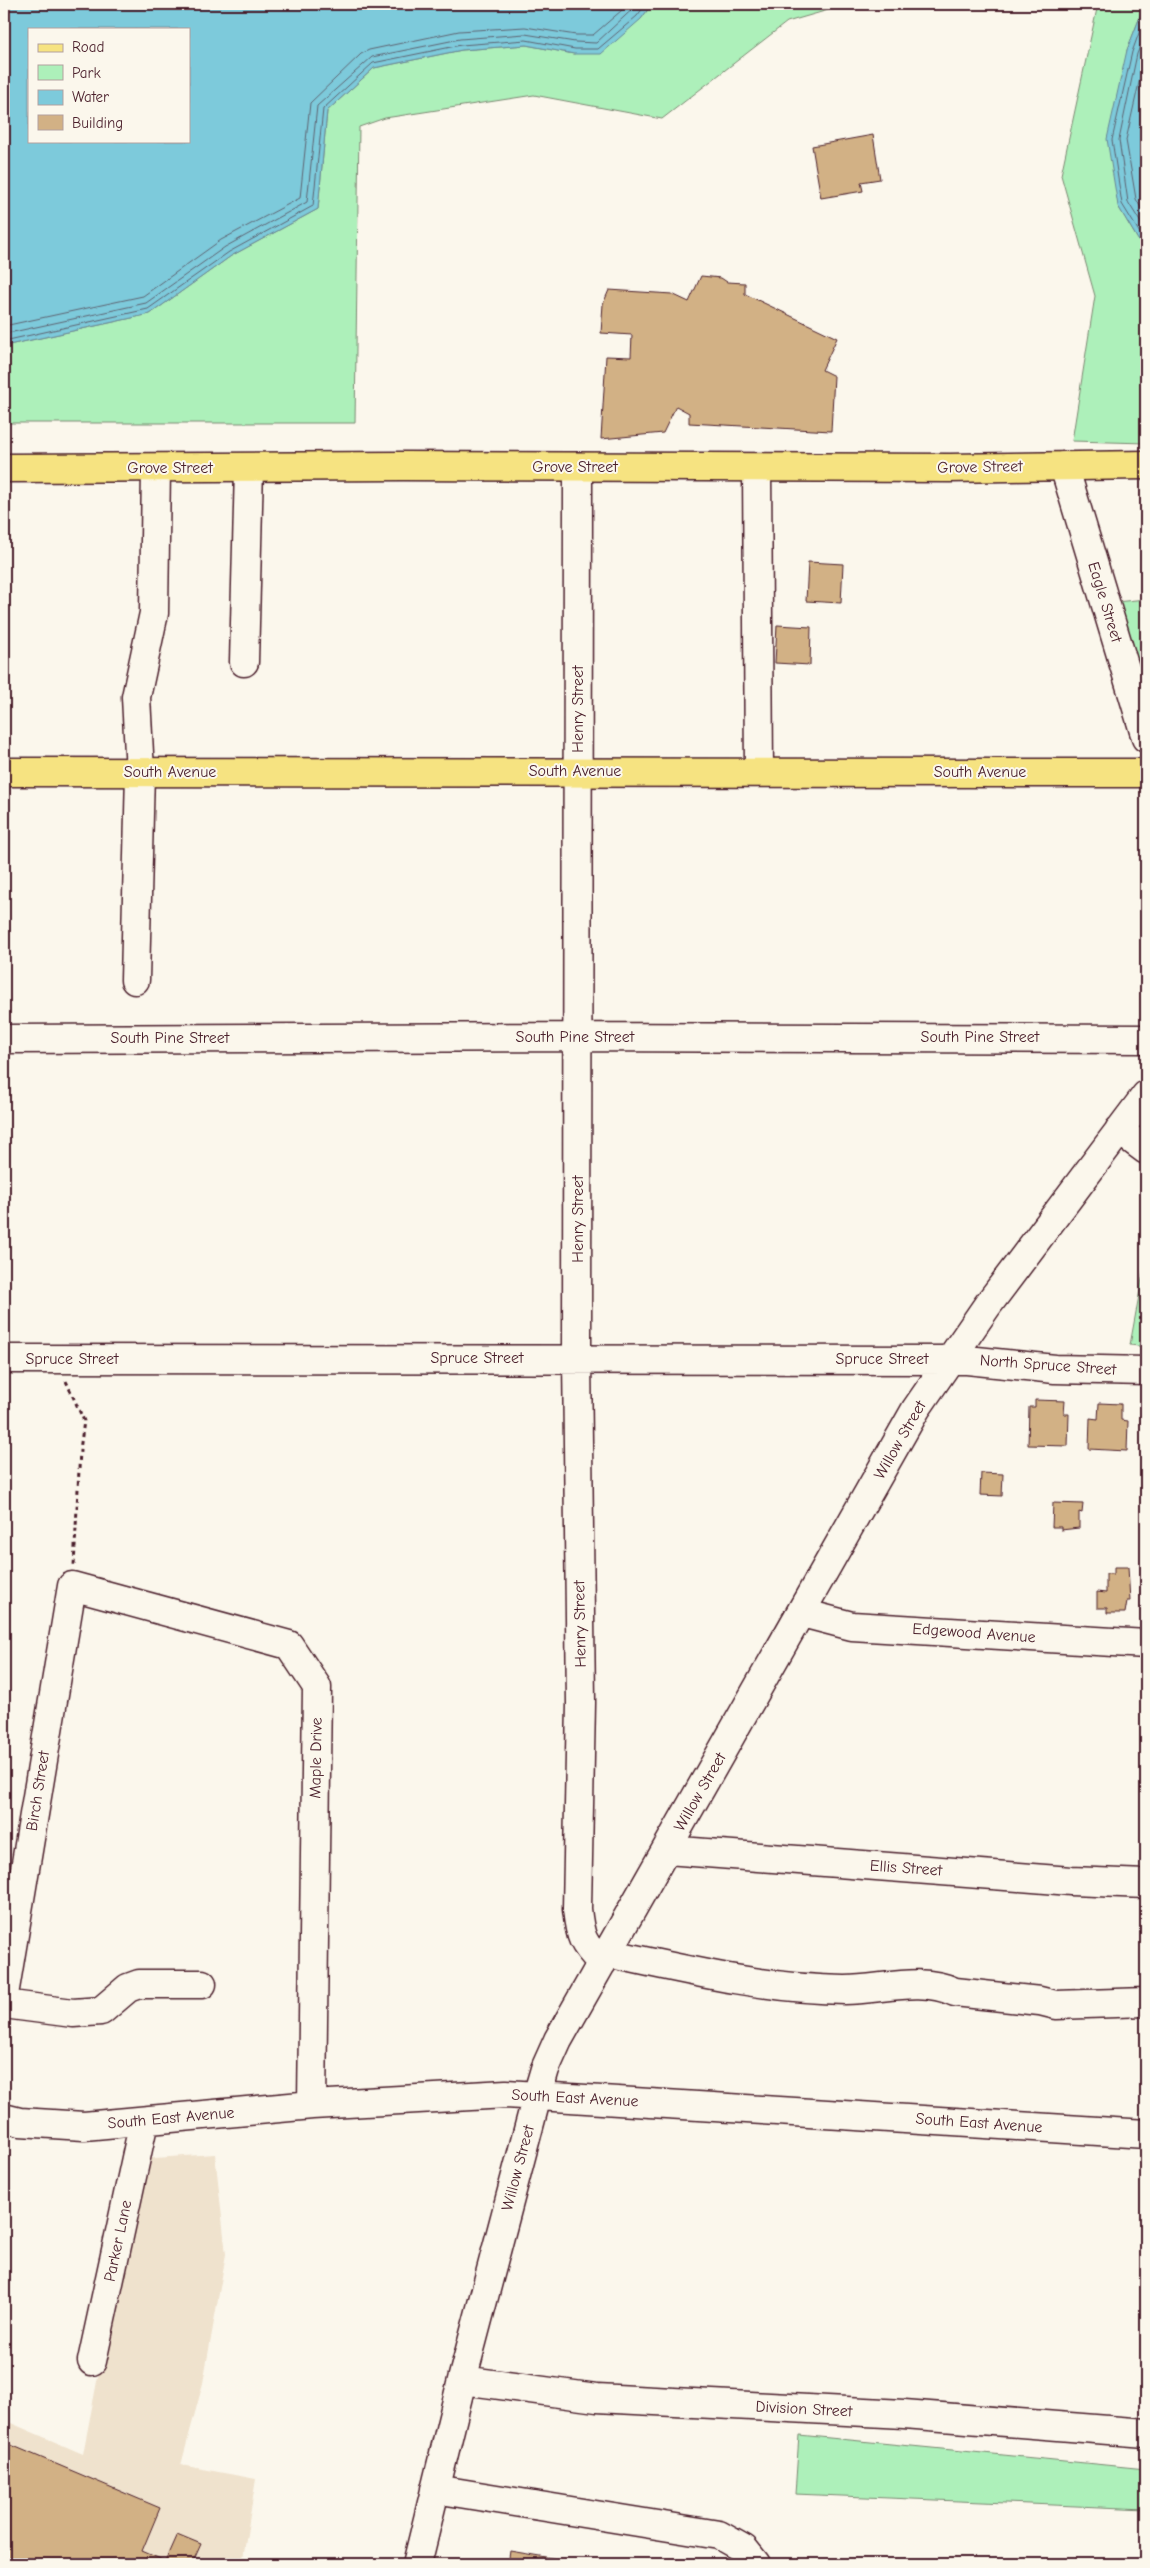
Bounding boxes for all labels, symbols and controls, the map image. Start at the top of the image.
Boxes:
legend [28,28,190,142]
text: Road [72,38,104,56]
text: Park [72,64,101,82]
text: Water [72,88,109,106]
text: Building [72,114,123,132]
street label: Grove Street [937,457,1023,477]
street label: Grove Street [532,458,618,476]
street label: Grove Street [127,459,213,477]
street label: Eagle Street [1084,560,1126,645]
street label: Henry Street [569,665,587,753]
street label: South Avenue [529,762,621,780]
street label: South Avenue [124,763,216,781]
street label: South Avenue [934,763,1026,781]
street label: South Pine Street [516,1028,635,1046]
street label: South Pine Street [921,1028,1040,1046]
street label: South Pine Street [111,1029,230,1047]
street label: Henry Street [569,1175,587,1263]
street label: Spruce Street [431,1349,524,1367]
street label: Spruce Street [26,1350,119,1368]
street label: Spruce Street [836,1350,929,1368]
street label: North Spruce Street [979,1351,1117,1379]
street label: Willow Street [870,1397,930,1483]
street label: Henry Street [570,1580,590,1668]
street label: Edgewood Avenue [912,1620,1036,1646]
street label: Maple Drive [306,1717,326,1799]
street label: Birch Street [23,1749,53,1832]
street label: Willow Street [670,1749,730,1835]
street label: Ellis Street [869,1856,943,1880]
street label: South East Avenue [511,2086,639,2110]
street label: South East Avenue [107,2103,235,2133]
street label: South East Avenue [915,2110,1043,2136]
street label: Willow Street [498,2123,538,2213]
street label: Parker Lane [101,2199,135,2283]
street label: Division Street [755,2397,853,2421]

